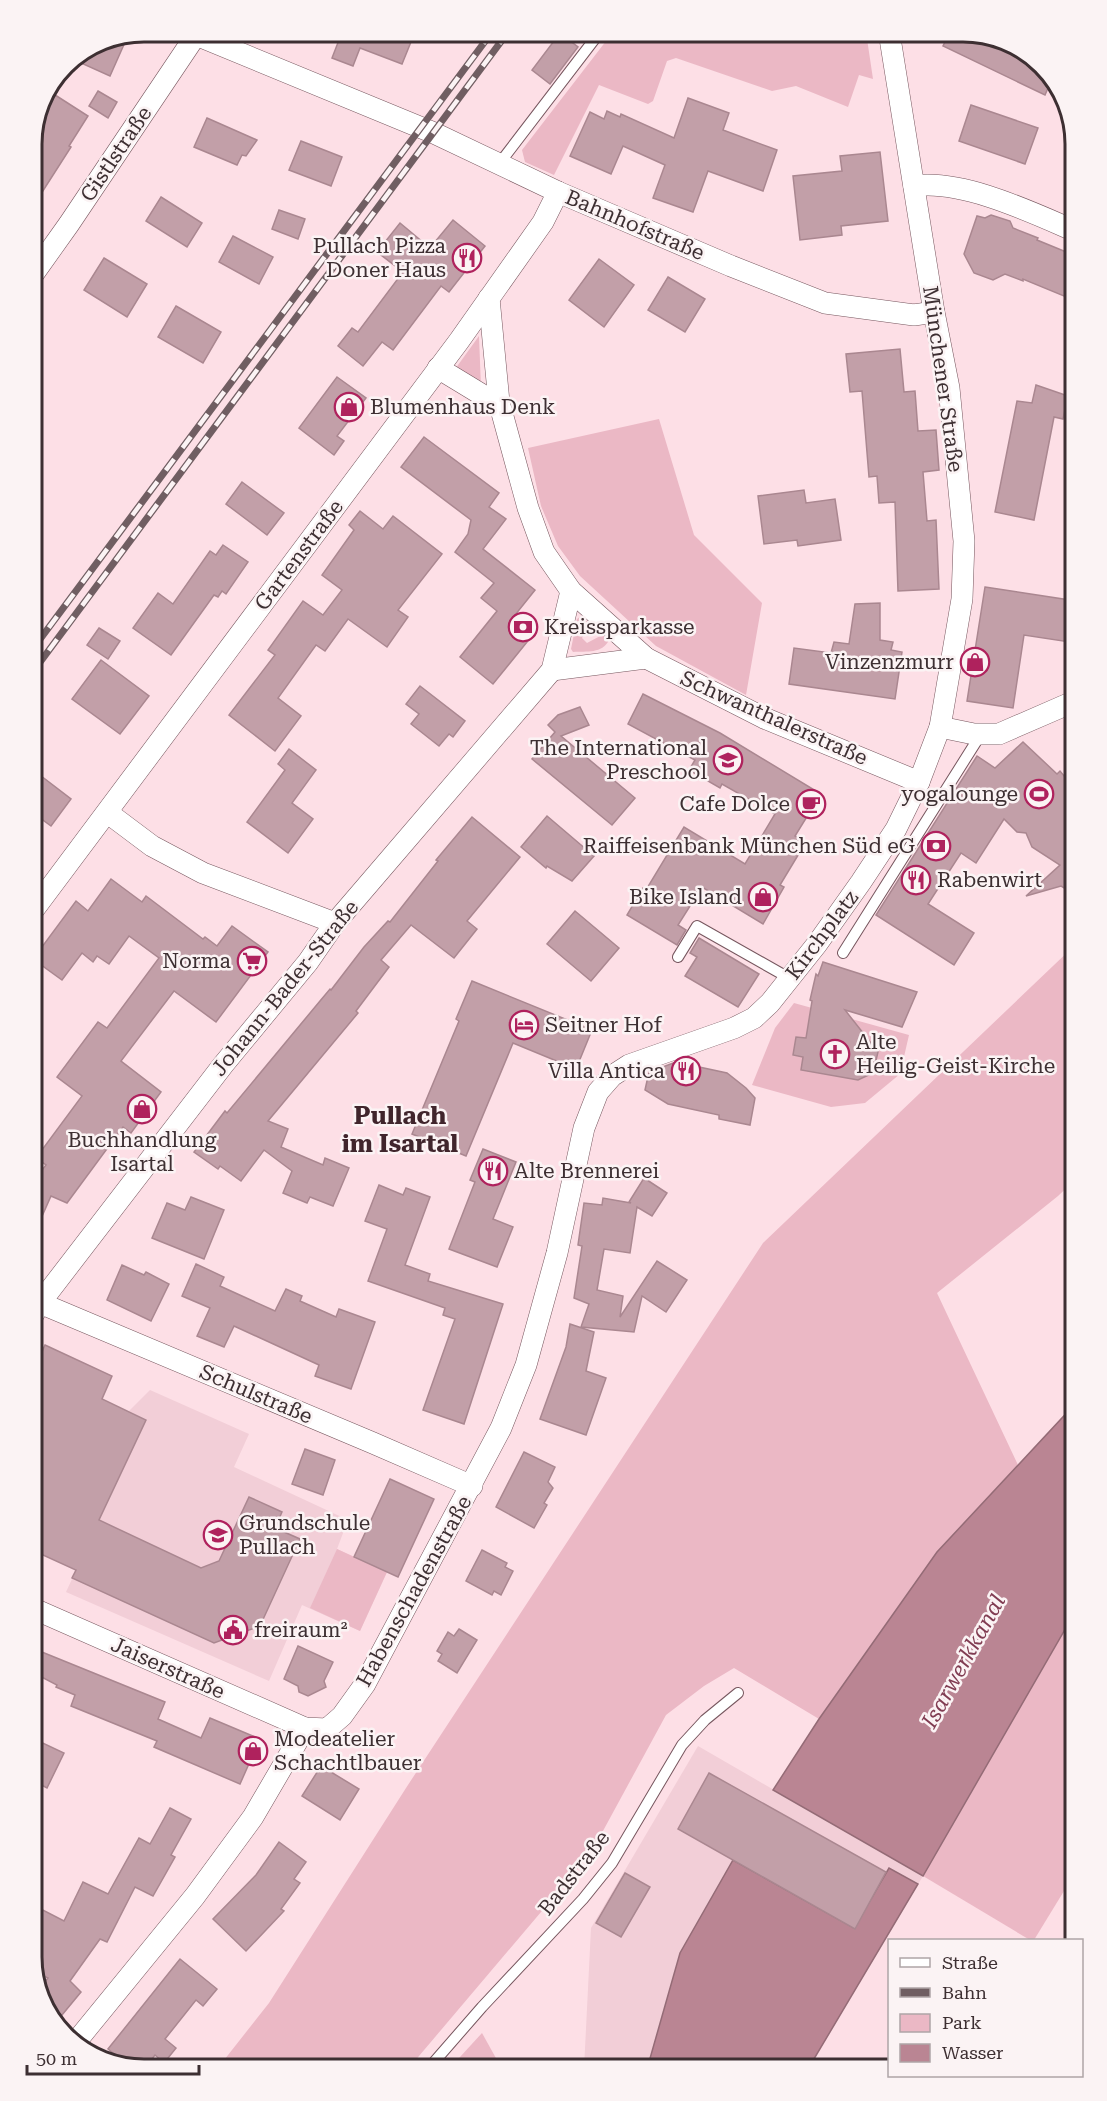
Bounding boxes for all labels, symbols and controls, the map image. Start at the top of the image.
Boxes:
street label: Gistlstraße [75,102,157,206]
street label: Bahnhofstraße [562,185,708,265]
place label: Pullach Pizza Doner Haus [313,234,447,282]
restaurant icon: Pullach Pizza Doner Haus [451,242,483,274]
street label: Münchener Straße [918,284,968,474]
shop icon: Blumenhaus Denk [333,391,365,423]
place label: Blumenhaus Denk [370,395,555,419]
street label: Gartenstraße [250,495,348,615]
bank icon: Kreissparkasse [507,611,539,643]
place label: Kreissparkasse [544,615,695,639]
shop icon: Vinzenzmurr [959,646,991,678]
place label: Vinzenzmurr [825,650,954,674]
street label: Schwanthalerstraße [677,666,871,770]
place label: The International Preschool [530,736,708,784]
school or university icon: The International Preschool [712,744,744,776]
sports icon: yogalounge [1023,778,1055,810]
place label: yogalounge [901,782,1018,806]
cafe icon: Cafe Dolce [795,788,827,820]
place label: Cafe Dolce [680,792,790,816]
bank icon: Raiffeisenbank München Süd eG [920,830,952,862]
place label: Raiffeisenbank München Süd eG [583,834,915,858]
restaurant icon: Rabenwirt [900,864,932,896]
place label: Rabenwirt [937,868,1042,892]
shop icon: Bike Island [747,881,779,913]
place label: Bike Island [629,885,743,909]
street label: Kirchplatz [781,886,863,984]
street label: Johann-Bader-Straße [207,895,363,1081]
supermarket icon: Norma [236,945,268,977]
place label: Norma [162,949,232,973]
hotel icon: Seitner Hof [508,1009,540,1041]
place label: Seitner Hof [545,1013,662,1037]
place label: Alte Heilig-Geist-Kirche [856,1030,1055,1078]
church icon: Alte Heilig-Geist-Kirche [819,1038,851,1070]
restaurant icon: Villa Antica [670,1055,702,1087]
place label: Villa Antica [548,1059,666,1083]
shop icon: Buchhandlung Isartal [126,1093,158,1125]
district label: Pullach im Isartal [342,1102,458,1158]
place label: Buchhandlung Isartal [68,1128,217,1176]
restaurant icon: Alte Brennerei [477,1155,509,1187]
place label: Alte Brennerei [514,1159,660,1183]
street label: Schulstraße [196,1359,316,1429]
street label: Habenschadenstraße [352,1491,476,1691]
place label: Grundschule Pullach [239,1511,370,1559]
school or university icon: Grundschule Pullach [202,1519,234,1551]
water label: Isarwerkkanal [916,1590,1010,1733]
public building icon: freiraum² [217,1614,249,1646]
place label: freiraum² [254,1618,348,1642]
street label: Jaiserstraße [107,1632,229,1704]
place label: Modeatelier Schachtlbauer [274,1727,422,1775]
shop icon: Modeatelier Schachtlbauer [237,1735,269,1767]
street label: Badstraße [534,1826,614,1920]
legend [888,1939,1083,2077]
text: Straße [942,1952,998,1973]
text: Bahn [942,1982,987,2003]
text: Park [942,2012,982,2033]
scale bar [27,2038,200,2076]
text: Wasser [942,2042,1003,2063]
text: 50 m [36,2048,77,2069]

